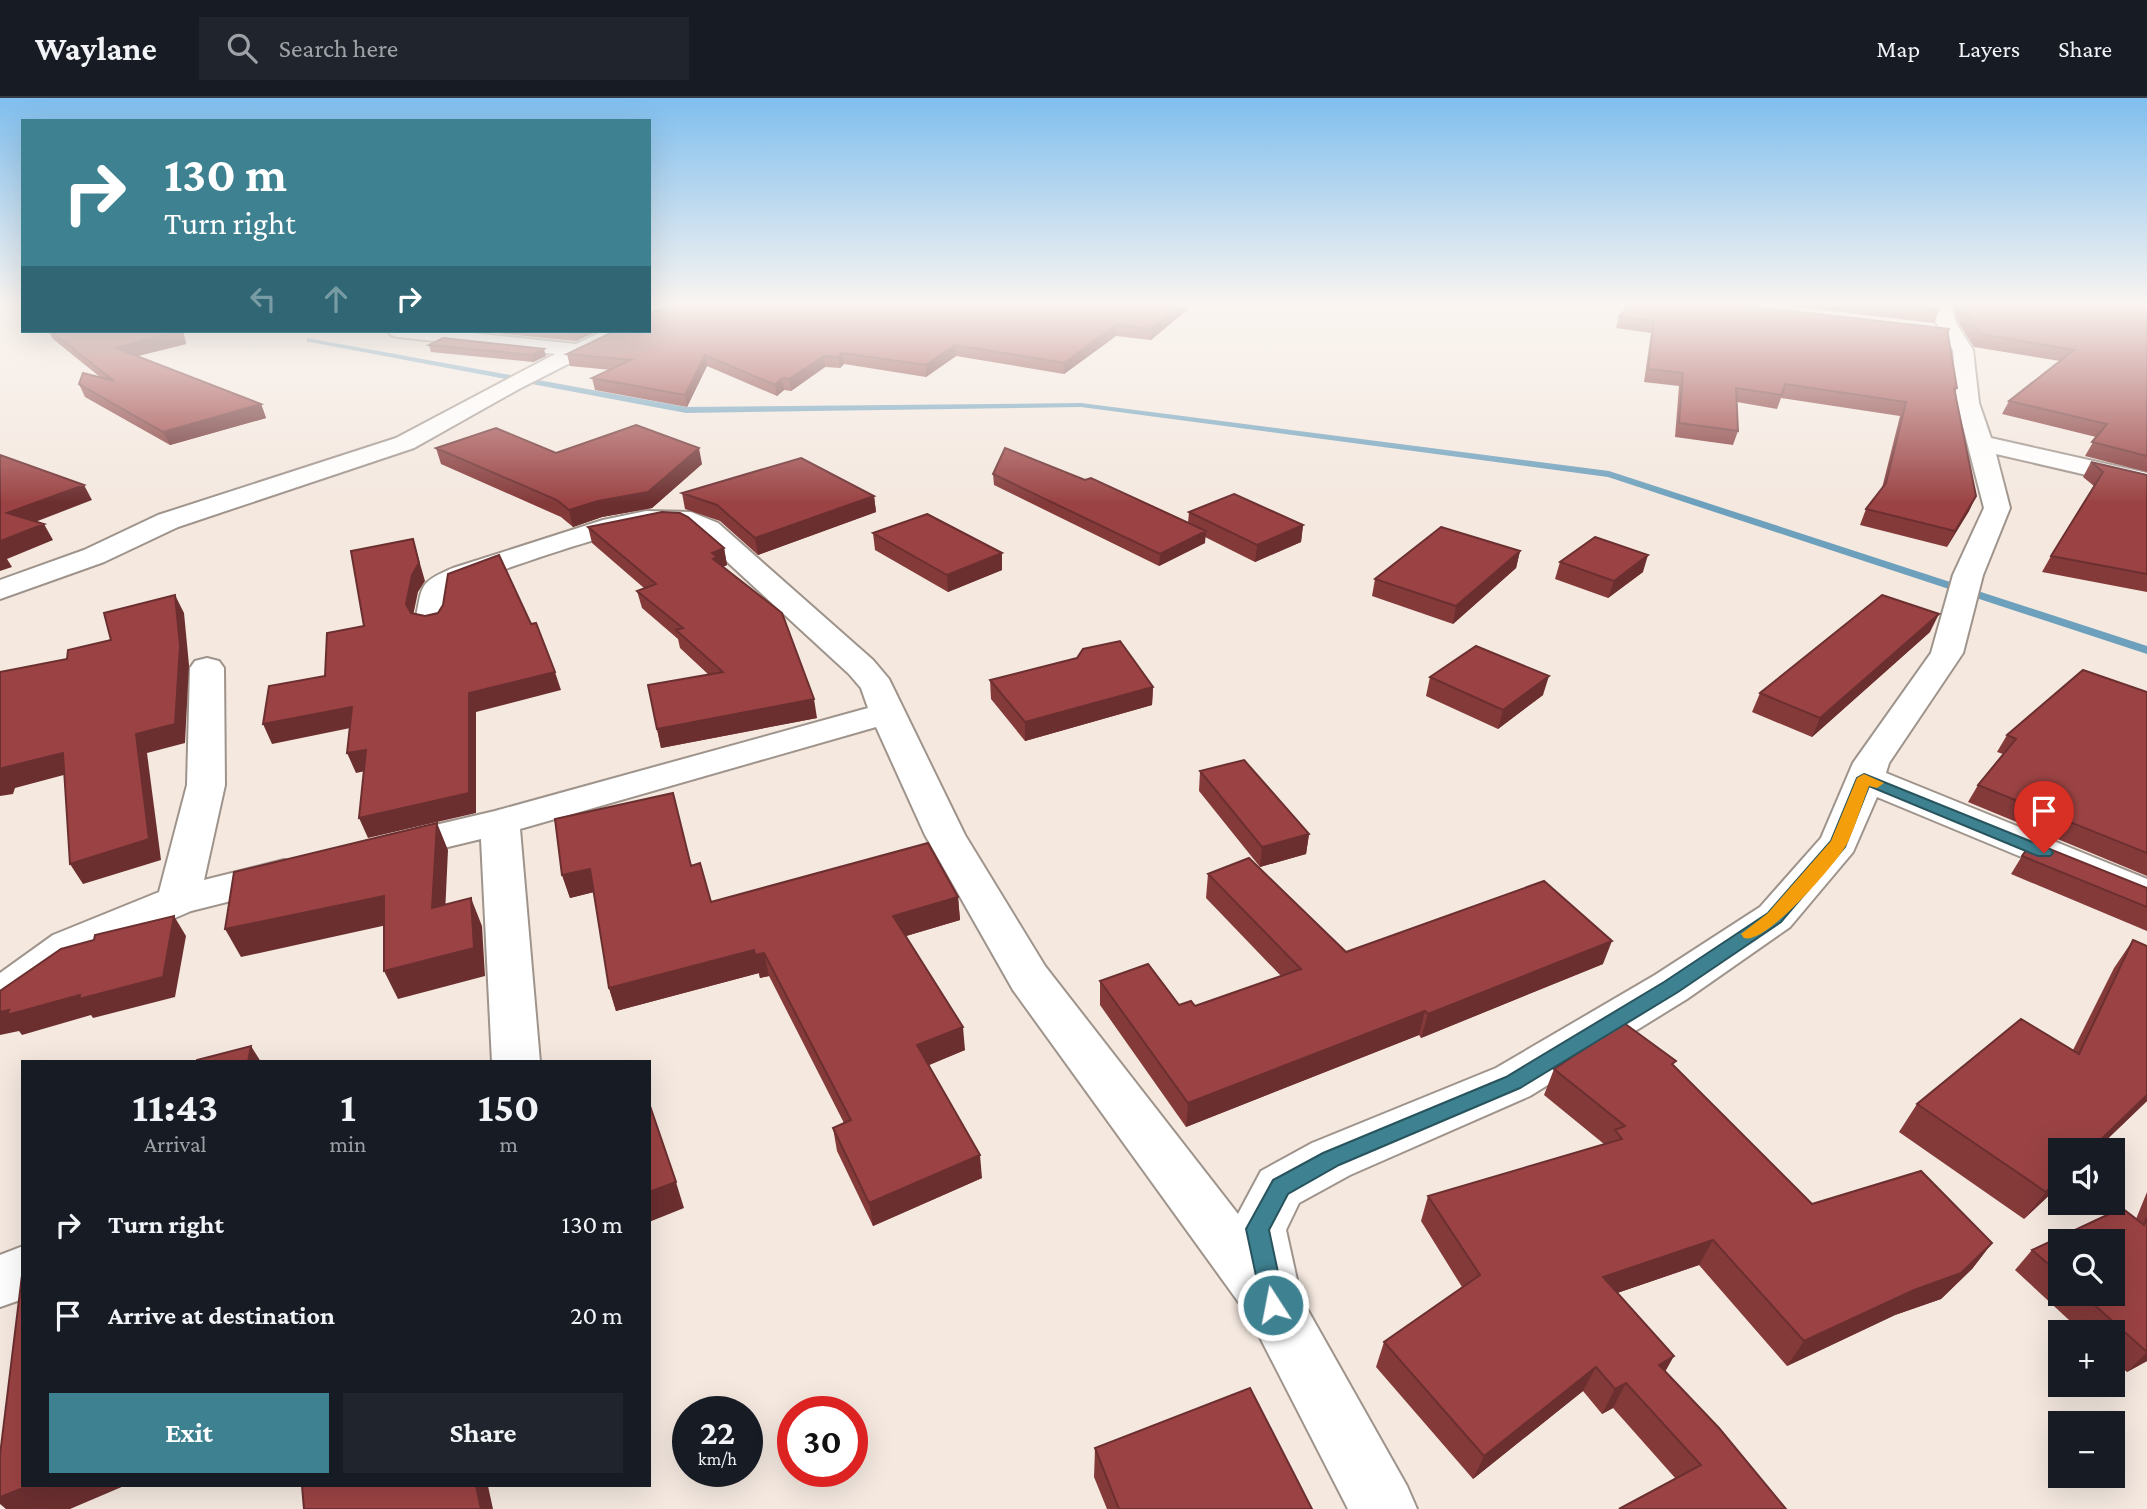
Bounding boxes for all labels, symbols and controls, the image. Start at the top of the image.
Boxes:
search box [199,17,689,80]
icon: search [223,29,261,67]
text: Waylane [35,30,157,67]
text: Search here [279,34,398,63]
text: Map [1876,35,1920,62]
text: Layers [1958,35,2020,62]
text: Share [2058,35,2112,62]
icon: right [49,147,140,238]
text: 130 m [164,147,287,202]
text: Turn right [164,205,296,241]
icon: left [244,280,282,318]
icon: ahead [317,280,355,318]
icon: right [390,280,428,318]
pin [2014,781,2074,853]
icon: arrive [2025,792,2063,830]
text: 11:43 [132,1083,218,1130]
text: 1 [340,1083,356,1130]
text: 150 [478,1083,540,1130]
text: Arrival [144,1131,207,1157]
text: min [330,1131,366,1157]
text: m [499,1131,518,1157]
map controls [2048,1138,2125,1488]
button: sound [2048,1138,2125,1215]
icon: right [49,1206,87,1244]
text: Turn right [108,1210,224,1239]
text: 130 m [562,1210,623,1239]
button: search [2048,1229,2125,1306]
position arrow [1236,1268,1310,1342]
icon: arrive [49,1297,87,1335]
text: Arrive at destination [108,1301,335,1330]
text: 20 m [570,1301,623,1330]
button: + [2048,1320,2125,1397]
button: Exit [49,1393,329,1473]
button: Share [343,1393,623,1473]
speed limit sign: 30 [777,1396,868,1487]
button: − [2048,1411,2125,1488]
text: 22 [700,1413,735,1452]
text: km/h [698,1449,737,1469]

